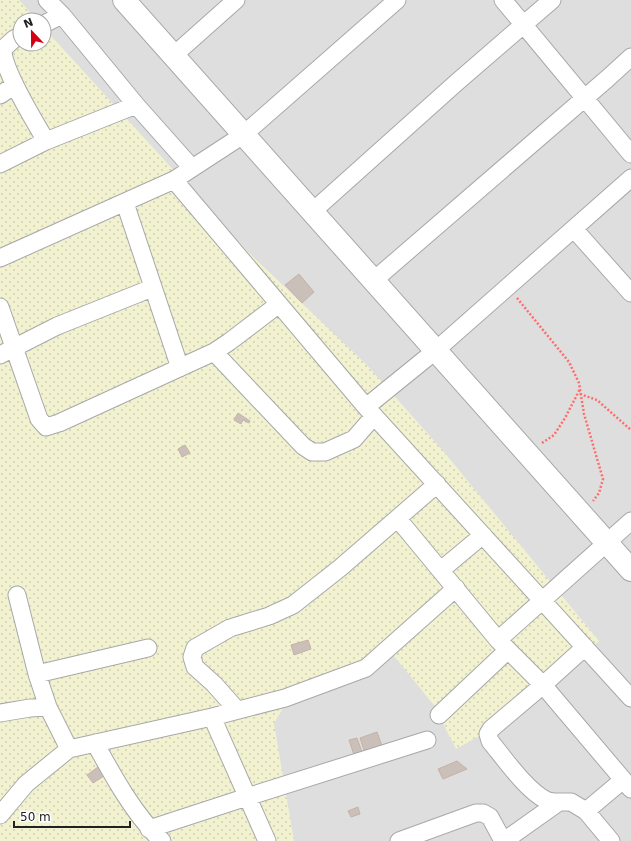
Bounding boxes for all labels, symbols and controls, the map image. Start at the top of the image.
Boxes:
north arrow [12,12,52,52]
text: N [22,15,35,31]
scale bar [14,803,130,829]
text: 50 m [20,810,51,824]

